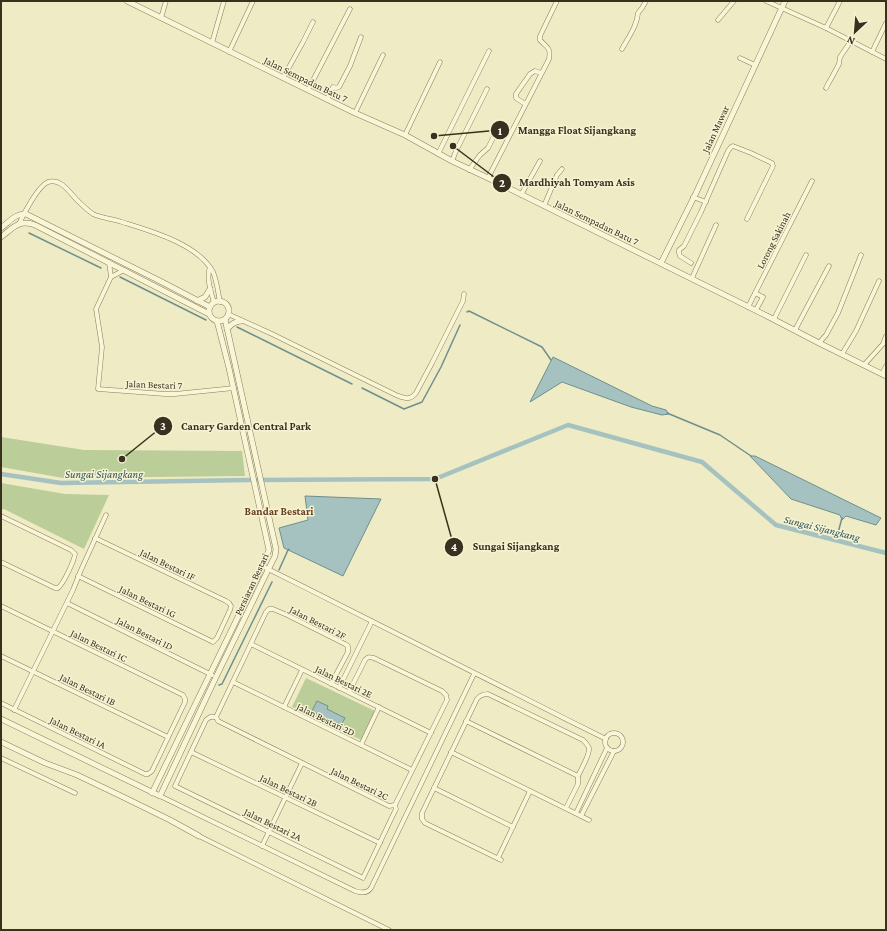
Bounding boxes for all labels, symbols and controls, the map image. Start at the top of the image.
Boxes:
north arrow [835,12,875,52]
text: N [844,34,857,48]
street label: Jalan Sempadan Batu 7 [261,54,350,105]
street label: Jalan Mawar [699,104,731,155]
callout: Mangga Float Sijangkang [490,119,644,142]
text: 1 [498,124,503,138]
text: Mangga Float Sijangkang [518,124,636,137]
callout: Mardhiyah Tomyam Asis [492,171,643,194]
text: 2 [499,176,505,190]
text: Mardhiyah Tomyam Asis [519,176,635,188]
street label: Jalan Sempadan Batu 7 [552,197,641,248]
street label: Lorong Sakinah [754,209,793,271]
street label: Jalan Bestari 7 [125,378,183,391]
callout: Canary Garden Central Park [153,414,319,437]
text: 3 [160,419,166,433]
text: Canary Garden Central Park [181,420,312,432]
water label: Sungai Sijangkang [65,468,144,481]
district label: Bandar Bestari [245,505,314,517]
water label: Sungai Sijangkang [782,513,862,545]
callout: Sungai Sijangkang [444,535,567,558]
text: 4 [451,540,458,554]
text: Sungai Sijangkang [473,540,560,553]
street label: Jalan Bestari 1F [137,546,197,583]
street label: Persiaran Bestari [232,551,271,617]
street label: Jalan Bestari 1G [117,583,178,620]
street label: Jalan Bestari 2F [287,603,348,641]
street label: Jalan Bestari 1D [114,614,175,653]
street label: Jalan Bestari 1C [68,627,129,664]
street label: Jalan Bestari 2E [313,662,375,700]
street label: Jalan Bestari 1B [57,671,118,708]
street label: Jalan Bestari 2D [294,700,357,738]
street label: Jalan Bestari 1A [47,714,108,751]
street label: Jalan Bestari 2C [328,764,390,802]
street label: Jalan Bestari 2B [258,771,320,809]
street label: Jalan Bestari 2A [241,805,303,843]

